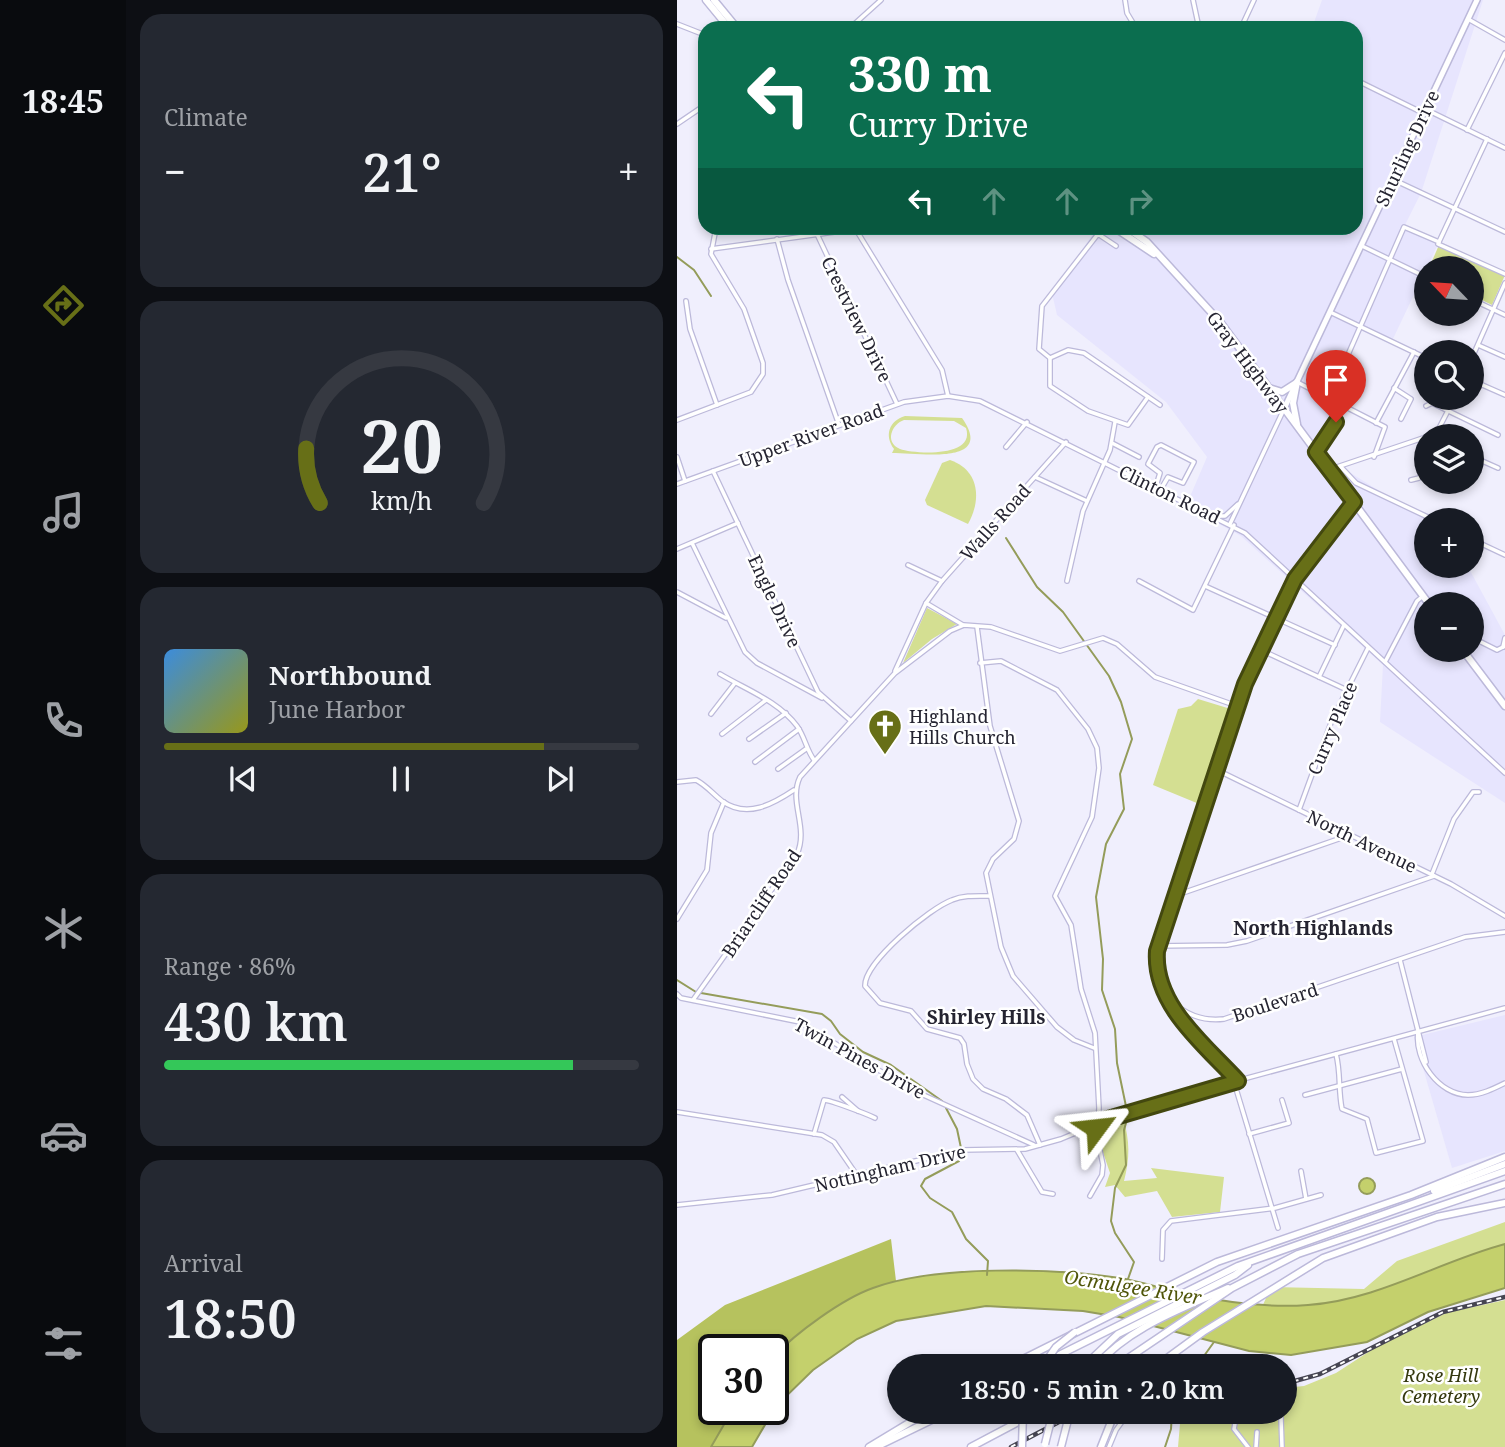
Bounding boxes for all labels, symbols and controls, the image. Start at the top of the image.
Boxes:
text: 330 m [848,40,992,106]
icon: left [733,49,824,140]
text: 18:45 [22,79,104,122]
street label: Shurling Drive [1370,86,1444,210]
text: Climate [164,101,248,133]
text: Curry Drive [848,103,1029,146]
text: 21° [362,136,442,207]
text: − [164,145,186,197]
text: + [618,145,639,197]
icon: left [902,182,940,220]
icon: ahead [975,182,1013,220]
icon: ahead [1048,182,1086,220]
icon: right [1121,182,1159,220]
street label: Crestview Drive [816,252,898,386]
north arrow [1414,256,1484,326]
map controls [1414,256,1484,662]
icon: directions [39,281,88,330]
street label: Gray Highway [1202,306,1295,419]
button: search [1414,340,1484,410]
pin [1306,350,1366,422]
icon: arrive [1317,361,1355,399]
text: 20 [360,395,443,494]
street label: Upper River Road [735,398,887,472]
button: layers [1414,424,1484,494]
street label: Clinton Road [1115,459,1225,529]
street label: Walls Road [954,479,1036,565]
text: km/h [371,483,432,517]
icon: music [39,488,88,537]
button: + [1414,508,1484,578]
street label: Engle Drive [743,551,807,651]
button: − [1414,592,1484,662]
text: Northbound [269,657,431,693]
street label: Curry Place [1302,678,1362,778]
text: June Harbor [269,693,405,725]
icon: phone [39,696,88,745]
place label: Highland Hills Church [909,704,1016,749]
church icon: Highland Hills Church [866,707,904,756]
icon: previous [224,760,262,798]
icon: pause [382,760,420,798]
icon: next [541,760,579,798]
street label: North Avenue [1303,804,1421,878]
street label: Briarcliff Road [716,844,806,962]
icon: climate [39,904,88,953]
district label: North Highlands [1233,915,1393,941]
text: Range · 86% [164,950,296,982]
street label: Boulevard [1229,977,1321,1027]
text: 430 km [164,985,348,1056]
district label: Shirley Hills [927,1004,1045,1030]
street label: Twin Pines Drive [790,1012,930,1104]
position arrow [1059,1091,1133,1165]
icon: car [39,1111,88,1160]
street label: Nottingham Drive [812,1139,968,1197]
text: Arrival [164,1247,243,1279]
water label: Ocmulgee River [1062,1263,1204,1311]
text: 18:50 [164,1282,297,1353]
icon: filters [39,1319,88,1368]
speed limit sign: 30 [698,1334,789,1425]
park label: Rose Hill Cemetery [1402,1363,1480,1408]
text: 18:50 · 5 min · 2.0 km [960,1371,1224,1407]

